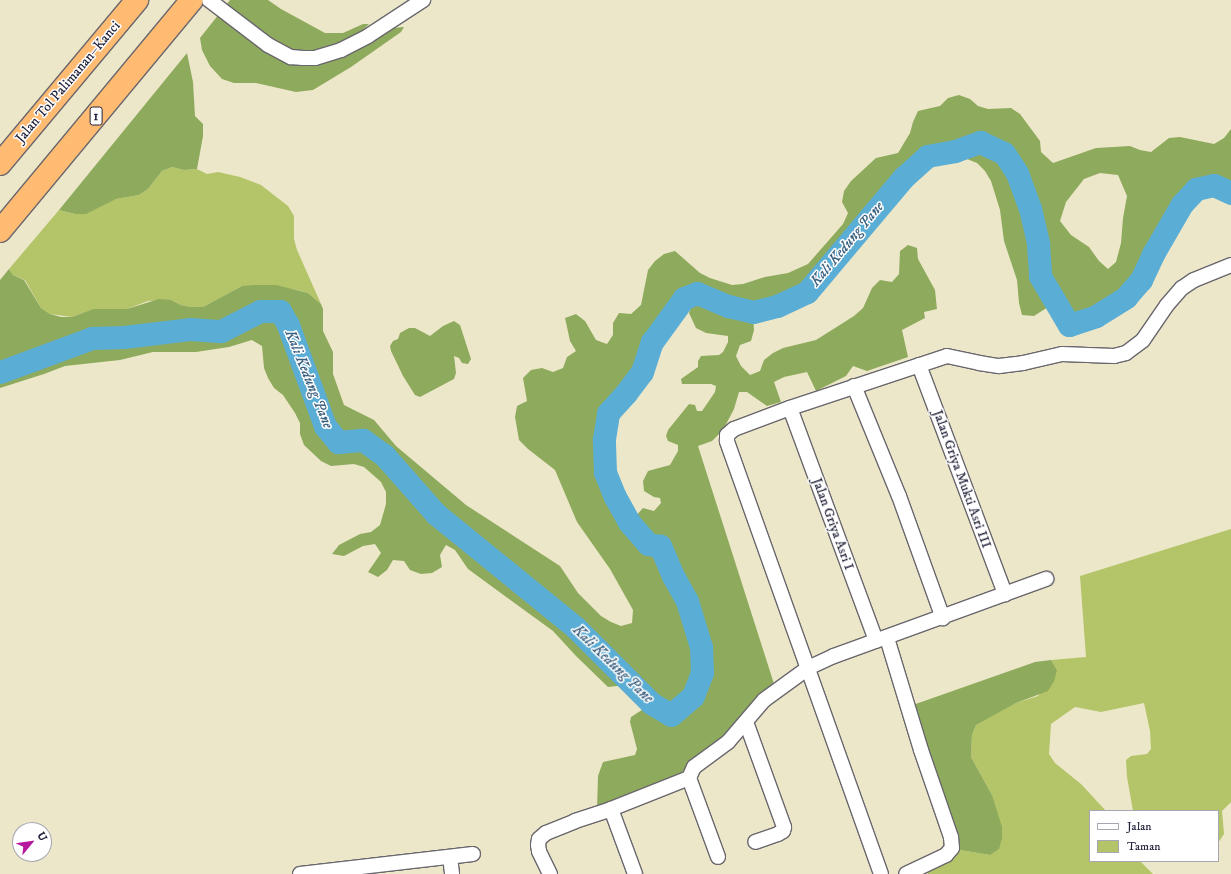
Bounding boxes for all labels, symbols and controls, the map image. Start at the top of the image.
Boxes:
street label: Jalan Tol Palimanan–Kanci [12,18,124,146]
road number: 1 [89,105,103,127]
water label: Kali Kedung Pane [806,198,888,290]
water label: Kali Kedung Pane [281,327,337,431]
street label: Jalan Griya Mukti Asri III [929,408,995,550]
street label: Jalan Griya Asri I [809,476,857,572]
water label: Kali Kedung Pane [569,621,657,707]
legend [1089,810,1219,862]
text: Jalan [1127,819,1152,834]
north arrow [12,822,52,862]
text: U [33,830,50,844]
text: Taman [1127,839,1161,854]

